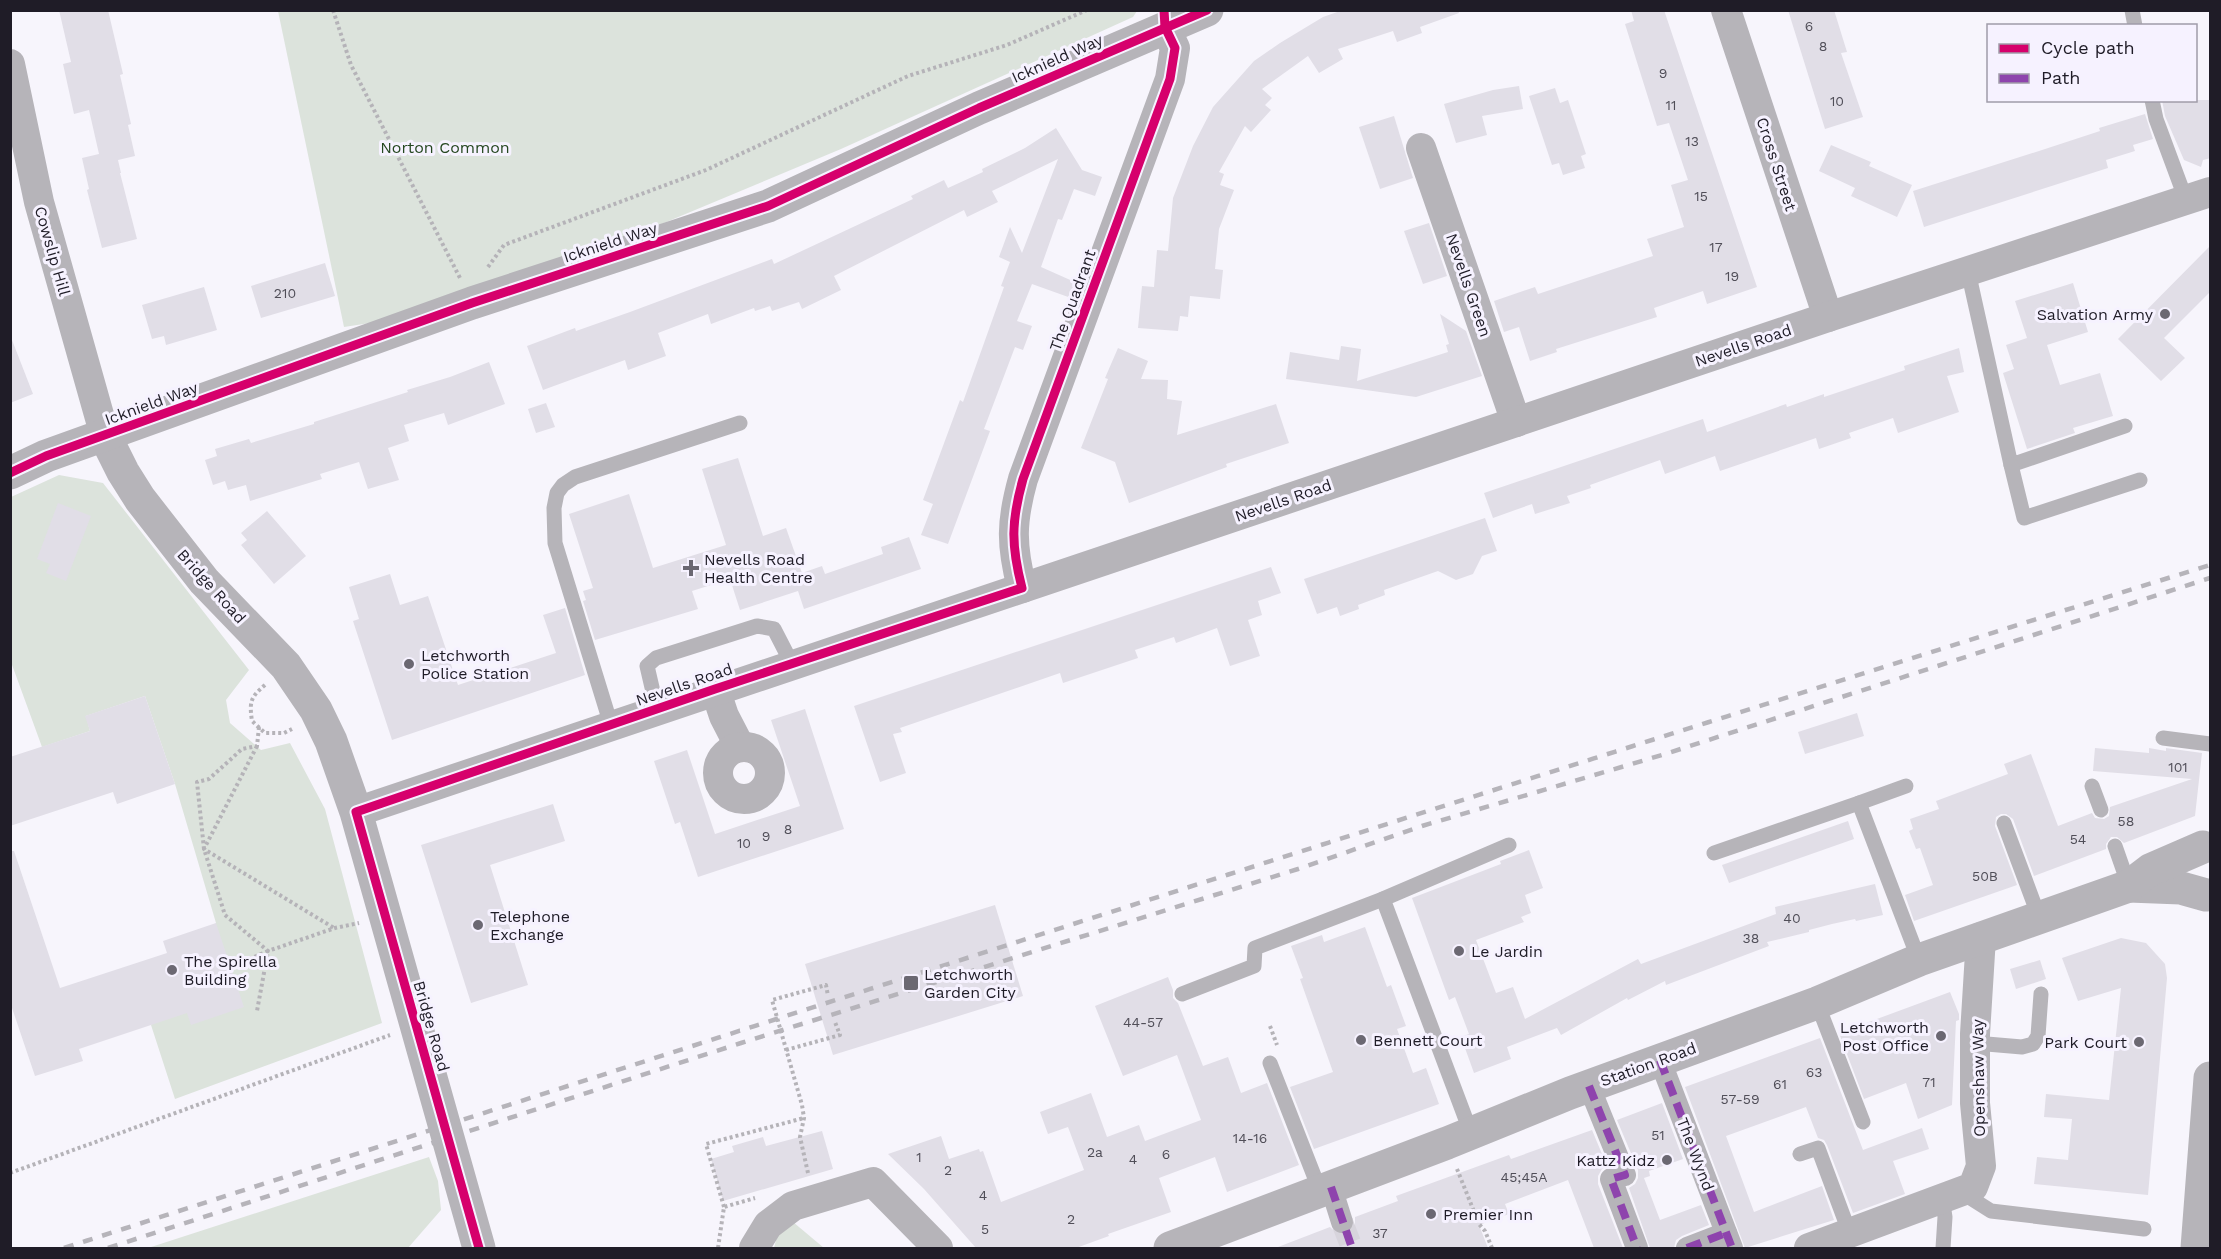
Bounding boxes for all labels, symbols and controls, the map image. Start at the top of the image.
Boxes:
house number: 6 [1805,18,1813,34]
legend [1987,24,2197,102]
street label: Icknield Way [1009,30,1106,87]
text: Cycle path [2041,37,2135,58]
house number: 8 [1819,38,1827,54]
house number: 9 [1659,65,1667,81]
text: Path [2041,67,2081,88]
house number: 10 [1830,93,1844,109]
house number: 11 [1666,97,1676,113]
street label: Cross Street [1752,115,1801,214]
house number: 13 [1685,133,1699,149]
park label: Norton Common [380,138,510,157]
house number: 15 [1694,188,1708,204]
street label: Cowslip Hill [31,204,74,298]
street label: Icknield Way [561,218,660,267]
street label: Nevells Green [1442,231,1495,339]
house number: 17 [1709,239,1723,255]
street label: The Quadrant [1045,247,1100,354]
house number: 19 [1725,268,1739,284]
house number: 210 [274,285,296,301]
place label: Salvation Army [2037,305,2154,324]
marker: Salvation Army [2158,307,2172,321]
street label: Nevells Road [1692,320,1794,371]
street label: Icknield Way [102,378,201,429]
street label: Nevells Road [1232,475,1334,526]
street label: Bridge Road [173,545,250,627]
place label: Nevells Road Health Centre [704,550,813,587]
marker: Nevells Road Health Centre [682,559,700,577]
place label: Letchworth Police Station [421,646,529,683]
marker: Letchworth Police Station [402,657,416,671]
street label: Nevells Road [633,659,735,710]
house number: 101 [2168,759,2188,775]
house number: 58 [2118,813,2134,829]
house number: 8 [784,821,792,837]
house number: 9 [762,828,770,844]
house number: 54 [2070,831,2086,847]
house number: 10 [737,835,751,851]
house number: 50B [1972,868,1998,884]
place label: Telephone Exchange [490,907,570,944]
house number: 40 [1783,910,1801,926]
marker: Telephone Exchange [471,918,485,932]
house number: 38 [1743,930,1759,946]
place label: Le Jardin [1471,942,1543,961]
marker: Le Jardin [1452,944,1466,958]
place label: The Spirella Building [184,952,277,989]
marker: The Spirella Building [165,963,179,977]
place label: Letchworth Garden City [924,965,1016,1002]
marker: Letchworth Garden City [902,974,920,992]
street label: Bridge Road [409,979,454,1074]
house number: 44-57 [1123,1014,1163,1030]
place label: Letchworth Post Office [1840,1018,1929,1055]
street label: Openshaw Way [1968,1018,1989,1137]
marker: Letchworth Post Office [1934,1029,1948,1043]
place label: Bennett Court [1373,1031,1483,1050]
marker: Bennett Court [1354,1033,1368,1047]
place label: Park Court [2044,1033,2127,1052]
marker: Park Court [2132,1035,2146,1049]
street label: Station Road [1598,1038,1699,1091]
house number: 63 [1806,1064,1822,1080]
house number: 71 [1922,1074,1936,1090]
house number: 61 [1773,1076,1787,1092]
house number: 57-59 [1720,1091,1760,1107]
street label: The Wynd [1673,1115,1718,1194]
house number: 51 [1651,1127,1665,1143]
house number: 14-16 [1233,1130,1267,1146]
house number: 2a [1087,1144,1103,1160]
house number: 6 [1162,1146,1170,1162]
house number: 1 [916,1149,922,1165]
house number: 4 [1129,1151,1137,1167]
place label: Kattz Kidz [1576,1151,1655,1170]
marker: Kattz Kidz [1660,1153,1674,1167]
house number: 2 [944,1162,952,1178]
house number: 45;45A [1501,1169,1547,1185]
house number: 4 [979,1187,987,1203]
place label: Premier Inn [1443,1205,1533,1224]
marker: Premier Inn [1424,1207,1438,1221]
house number: 2 [1067,1211,1075,1227]
house number: 5 [981,1221,989,1237]
house number: 37 [1372,1225,1388,1241]

